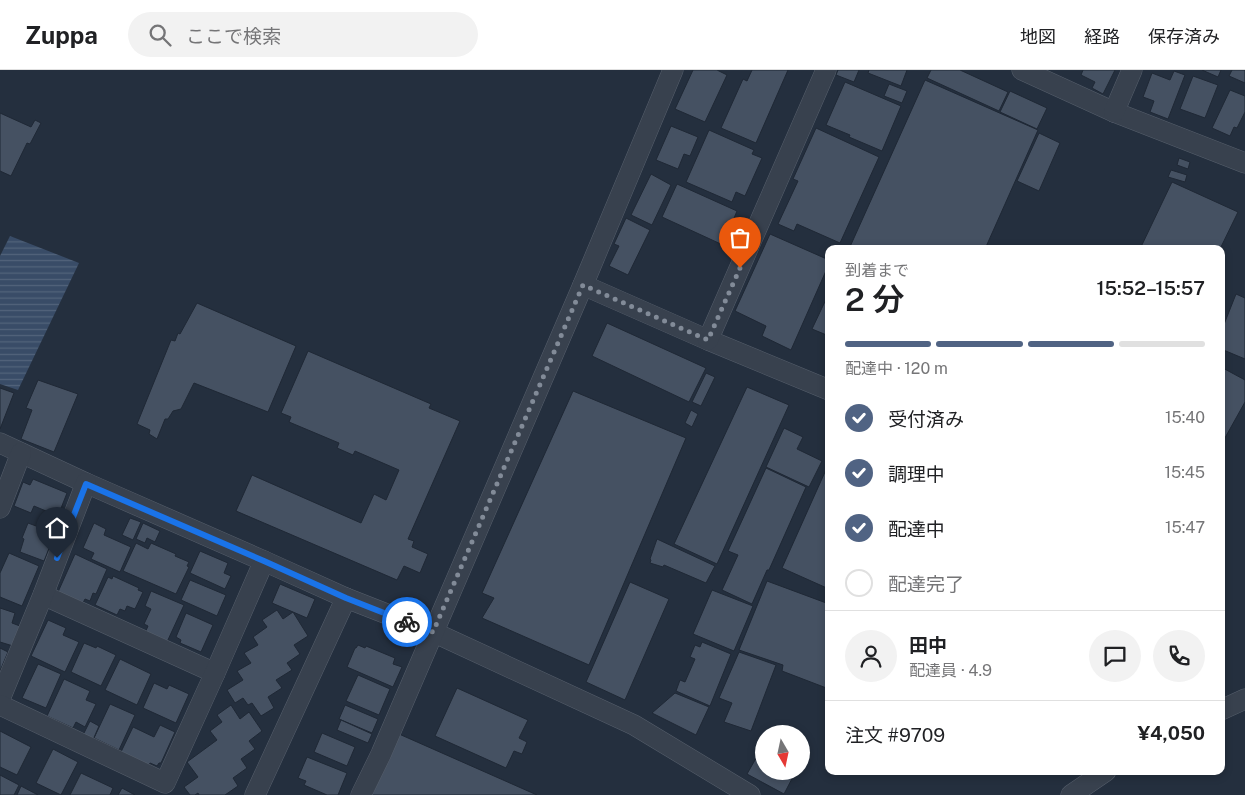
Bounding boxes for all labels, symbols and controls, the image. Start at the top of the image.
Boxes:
search box [128,12,478,57]
text: Zuppa [25,21,98,49]
icon: search [146,21,174,49]
text: ここで検索 [186,25,281,47]
text: 地図 [1020,26,1056,47]
text: 経路 [1084,26,1120,47]
text: 保存済み [1148,26,1220,47]
pin [719,217,761,268]
icon: bag [726,224,754,252]
text: 到着まで [845,261,909,280]
text: 15:52–15:57 [1097,277,1205,299]
text: 2 分 [845,281,904,318]
text: 配達中 · 120 m [845,359,948,378]
icon: check [845,404,873,432]
text: 受付済み [888,408,964,430]
text: 15:40 [1165,408,1205,427]
icon: check [845,459,873,487]
text: 調理中 [888,463,945,485]
text: 15:45 [1165,463,1205,482]
pin [36,507,78,558]
icon: home [43,514,71,542]
icon: check [845,514,873,542]
text: 配達中 [888,518,945,540]
text: 15:47 [1165,518,1205,537]
text: 配達完了 [888,573,964,595]
courier [382,597,432,647]
icon: bike [393,608,421,636]
button: person [845,630,897,682]
button: chat [1089,630,1141,682]
button: phone [1153,630,1205,682]
text: 田中 [909,634,947,656]
text: 配達員 · 4.9 [909,661,992,680]
text: ¥4,050 [1137,722,1205,744]
text: 注文 #9709 [845,724,945,746]
north arrow [755,725,810,780]
map controls [755,725,810,780]

